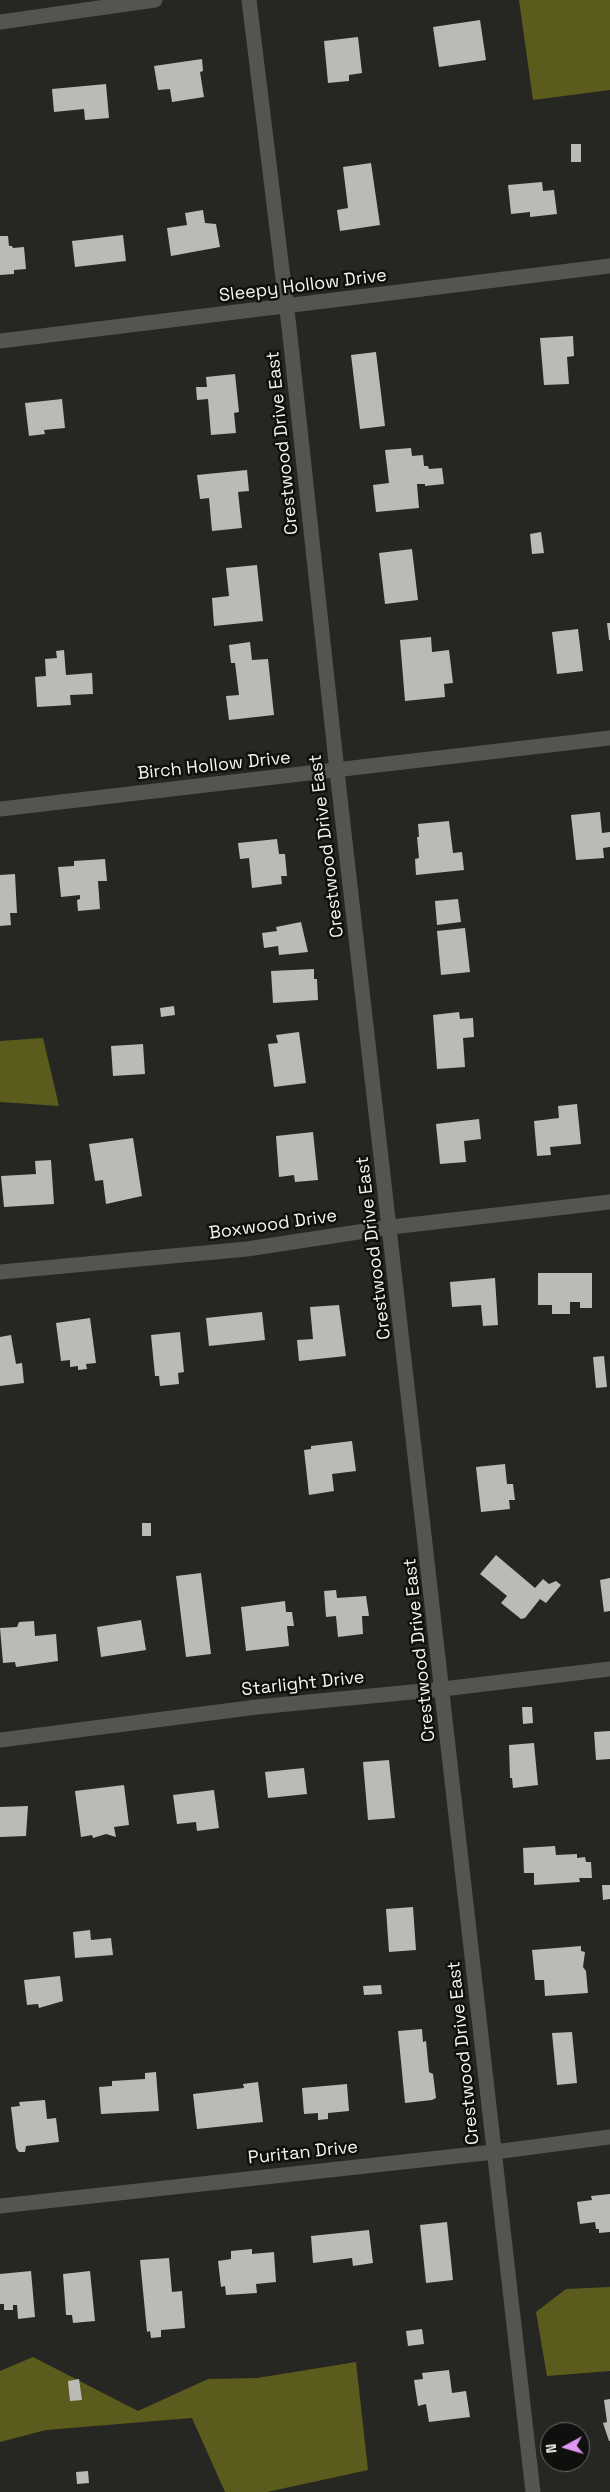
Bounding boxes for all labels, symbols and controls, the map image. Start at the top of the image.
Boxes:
street label: Sleepy Hollow Drive [218,265,388,307]
street label: Crestwood Drive East [263,350,303,536]
street label: Birch Hollow Drive [136,747,292,785]
street label: Crestwood Drive East [305,753,349,939]
street label: Crestwood Drive East [352,1155,396,1341]
street label: Boxwood Drive [208,1205,338,1245]
street label: Crestwood Drive East [400,1557,440,1743]
street label: Starlight Drive [240,1667,366,1701]
street label: Crestwood Drive East [444,1960,484,2146]
street label: Puritan Drive [247,2136,359,2170]
north arrow [540,2422,590,2472]
text: N [542,2443,561,2454]

